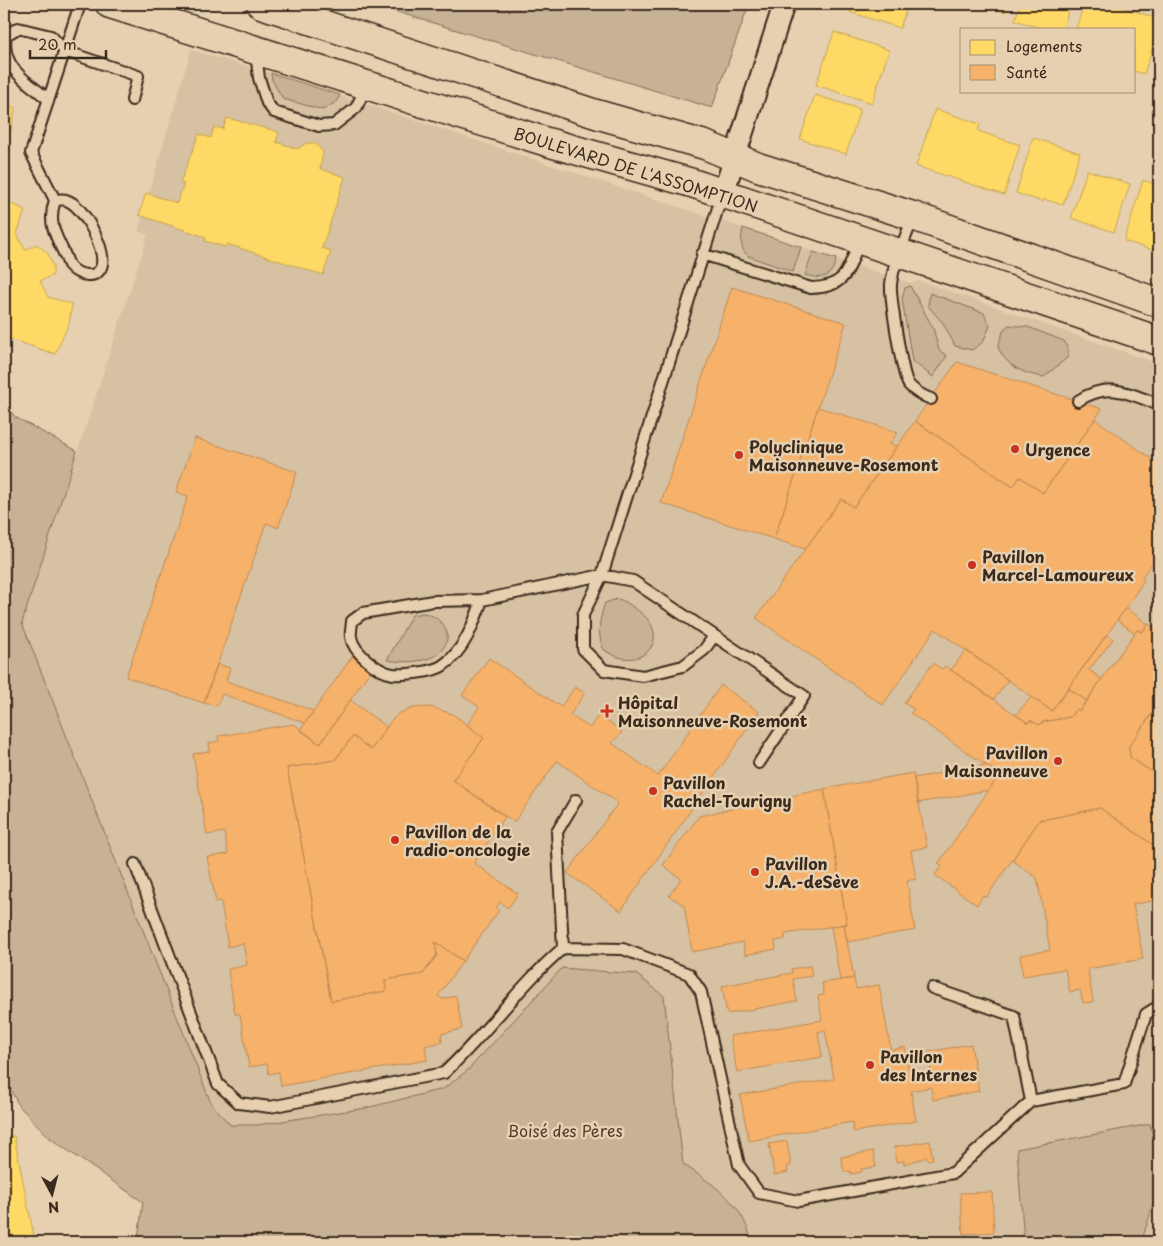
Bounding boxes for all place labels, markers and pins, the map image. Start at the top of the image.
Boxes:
place label: Polyclinique Maisonneuve-Rosemont [749,434,939,476]
place label: Urgence [1025,437,1091,461]
marker: Urgence [1009,443,1021,455]
marker: Polyclinique Maisonneuve-Rosemont [733,449,745,461]
place label: Pavillon Marcel-Lamoureux [982,544,1134,586]
marker: Pavillon Marcel-Lamoureux [966,559,978,571]
place label: Hôpital Maisonneuve-Rosemont [618,690,808,732]
marker: Hôpital Maisonneuve-Rosemont [600,704,614,718]
place label: Pavillon Maisonneuve [944,740,1048,782]
marker: Pavillon Maisonneuve [1052,755,1064,767]
place label: Pavillon Rachel-Tourigny [663,770,792,812]
marker: Pavillon Rachel-Tourigny [647,785,659,797]
place label: Pavillon de la radio-oncologie [405,819,530,861]
marker: Pavillon de la radio-oncologie [389,834,401,846]
place label: Pavillon J.A.-deSève [765,851,859,893]
marker: Pavillon J.A.-deSève [749,866,761,878]
place label: Pavillon des Internes [880,1044,977,1086]
marker: Pavillon des Internes [864,1059,876,1071]

